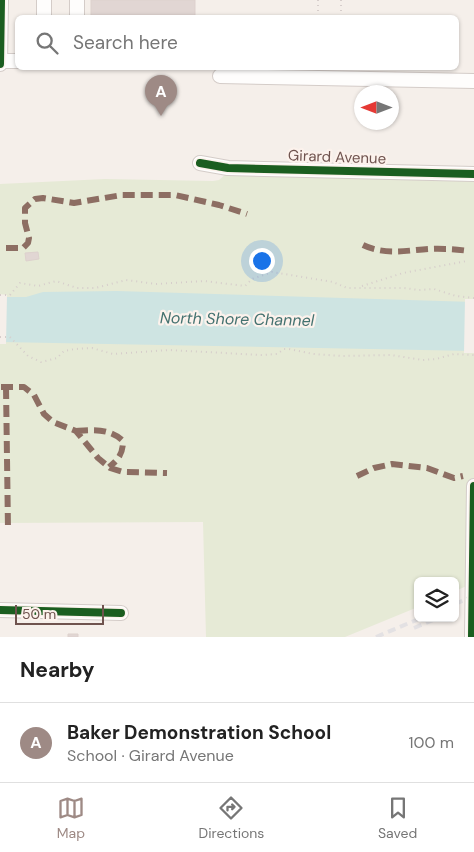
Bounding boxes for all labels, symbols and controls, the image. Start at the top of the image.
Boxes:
search box [15,15,459,70]
icon: search [33,29,61,57]
text: Search here [73,30,178,55]
pin: A [145,75,177,116]
north arrow [354,85,399,130]
street label: Girard Avenue [288,145,386,169]
your location [249,248,275,274]
water label: North Shore Channel [160,307,315,331]
map controls [414,577,459,622]
button: layers [414,577,459,622]
scale bar [15,602,104,625]
text: 50 m [22,605,56,623]
text: Nearby [20,656,94,684]
text: Baker Demonstration School [67,720,331,745]
text: A [30,732,42,753]
text: 100 m [409,732,454,753]
text: School · Girard Avenue [67,745,234,766]
tab: Map [57,794,85,842]
tab: Directions [199,794,264,842]
tab: Saved [378,794,417,842]

